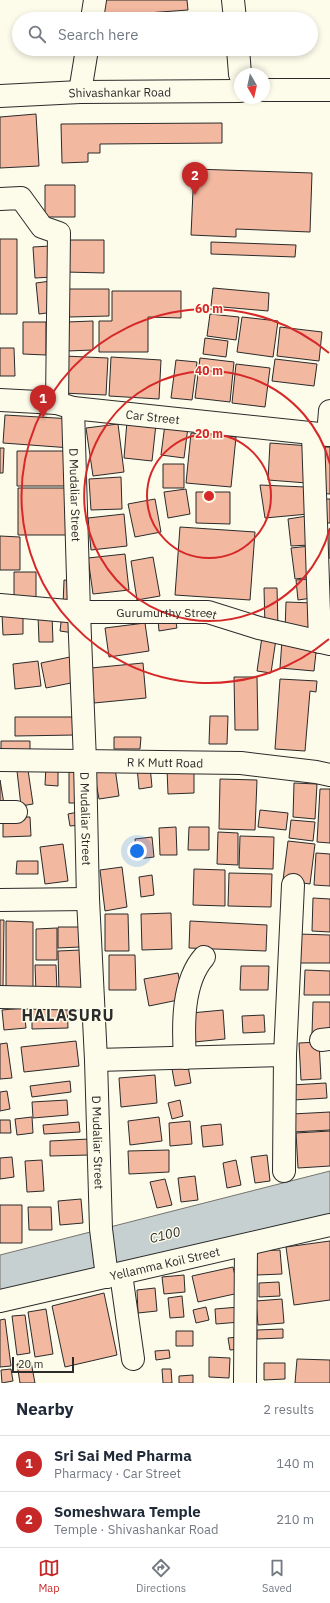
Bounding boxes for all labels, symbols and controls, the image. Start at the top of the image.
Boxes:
search box [12,12,318,56]
icon: search [26,23,48,45]
text: Search here [58,25,138,44]
north arrow [234,68,270,104]
street label: Shivashankar Road [68,84,171,100]
pin: 2 [182,162,208,195]
text: 60 m [195,301,223,316]
text: 40 m [195,363,223,378]
pin: 1 [30,385,56,418]
street label: Car Street [125,406,180,427]
text: 20 m [195,426,223,441]
street label: D Mudaliar Street [67,448,84,542]
centre of rings [202,489,216,503]
street label: Gurumurthy Street [116,604,219,622]
street label: R K Mutt Road [127,754,203,770]
street label: D Mudaliar Street [78,772,95,866]
your location [127,841,147,861]
district label: HALASURU [21,1005,115,1025]
street label: D Mudaliar Street [90,1095,107,1190]
water label: C100 [148,1223,182,1247]
street label: Yellamma Koil Street [108,1243,221,1283]
scale bar [12,1355,74,1374]
text: 20 m [18,1357,43,1371]
text: Nearby [16,1398,74,1420]
text: 2 results [263,1401,314,1418]
text: Sri Sai Med Pharma [54,1446,192,1465]
text: 1 [25,1455,33,1472]
text: 140 m [276,1455,314,1472]
text: Pharmacy · Car Street [54,1465,181,1482]
text: Someshwara Temple [54,1502,201,1521]
text: 2 [25,1511,33,1528]
text: 210 m [276,1511,314,1528]
text: Temple · Shivashankar Road [54,1521,219,1538]
tab: Map [38,1557,60,1595]
tab: Directions [136,1557,186,1595]
tab: Saved [262,1557,292,1595]

